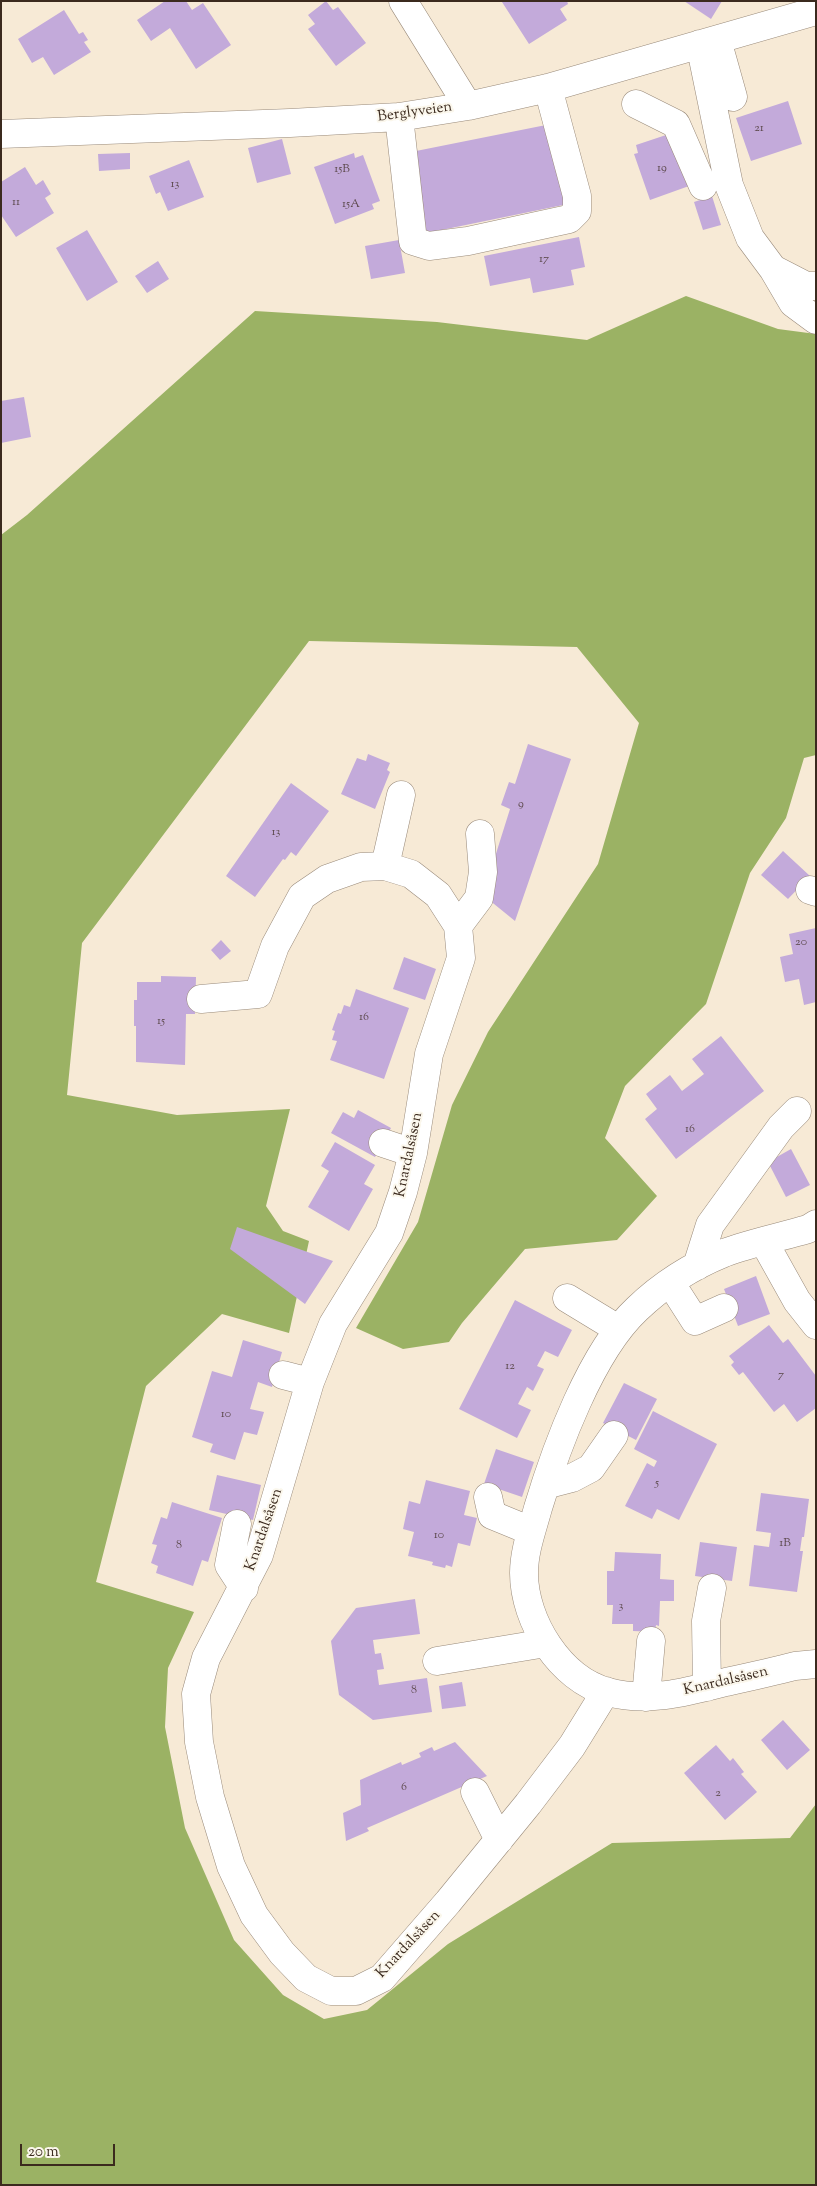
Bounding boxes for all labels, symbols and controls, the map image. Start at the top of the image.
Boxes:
street label: Berglyveien [376,99,454,127]
house number: 21 [754,122,764,136]
house number: 19 [657,162,667,176]
house number: 15B [334,163,350,177]
house number: 13 [171,178,179,192]
house number: 11 [12,196,20,210]
house number: 15A [342,198,360,212]
house number: 17 [539,253,549,267]
house number: 9 [518,798,524,812]
house number: 13 [272,826,280,840]
house number: 20 [795,936,807,950]
house number: 16 [359,1011,369,1025]
house number: 15 [157,1015,165,1029]
street label: Knardalsåsen [392,1111,428,1199]
house number: 16 [685,1123,695,1137]
house number: 12 [505,1360,515,1374]
house number: 7 [778,1369,784,1383]
house number: 10 [221,1408,231,1422]
house number: 5 [655,1477,659,1491]
street label: Knardalsåsen [242,1486,288,1574]
house number: 10 [434,1529,444,1543]
house number: 1B [779,1537,791,1551]
house number: 8 [176,1539,182,1553]
house number: 3 [619,1600,623,1614]
street label: Knardalsåsen [682,1664,770,1700]
house number: 8 [411,1684,417,1698]
house number: 6 [401,1781,407,1795]
house number: 2 [715,1787,721,1801]
street label: Knardalsåsen [373,1907,445,1983]
scale bar [22,2134,118,2166]
text: 20 m [28,2142,59,2163]

